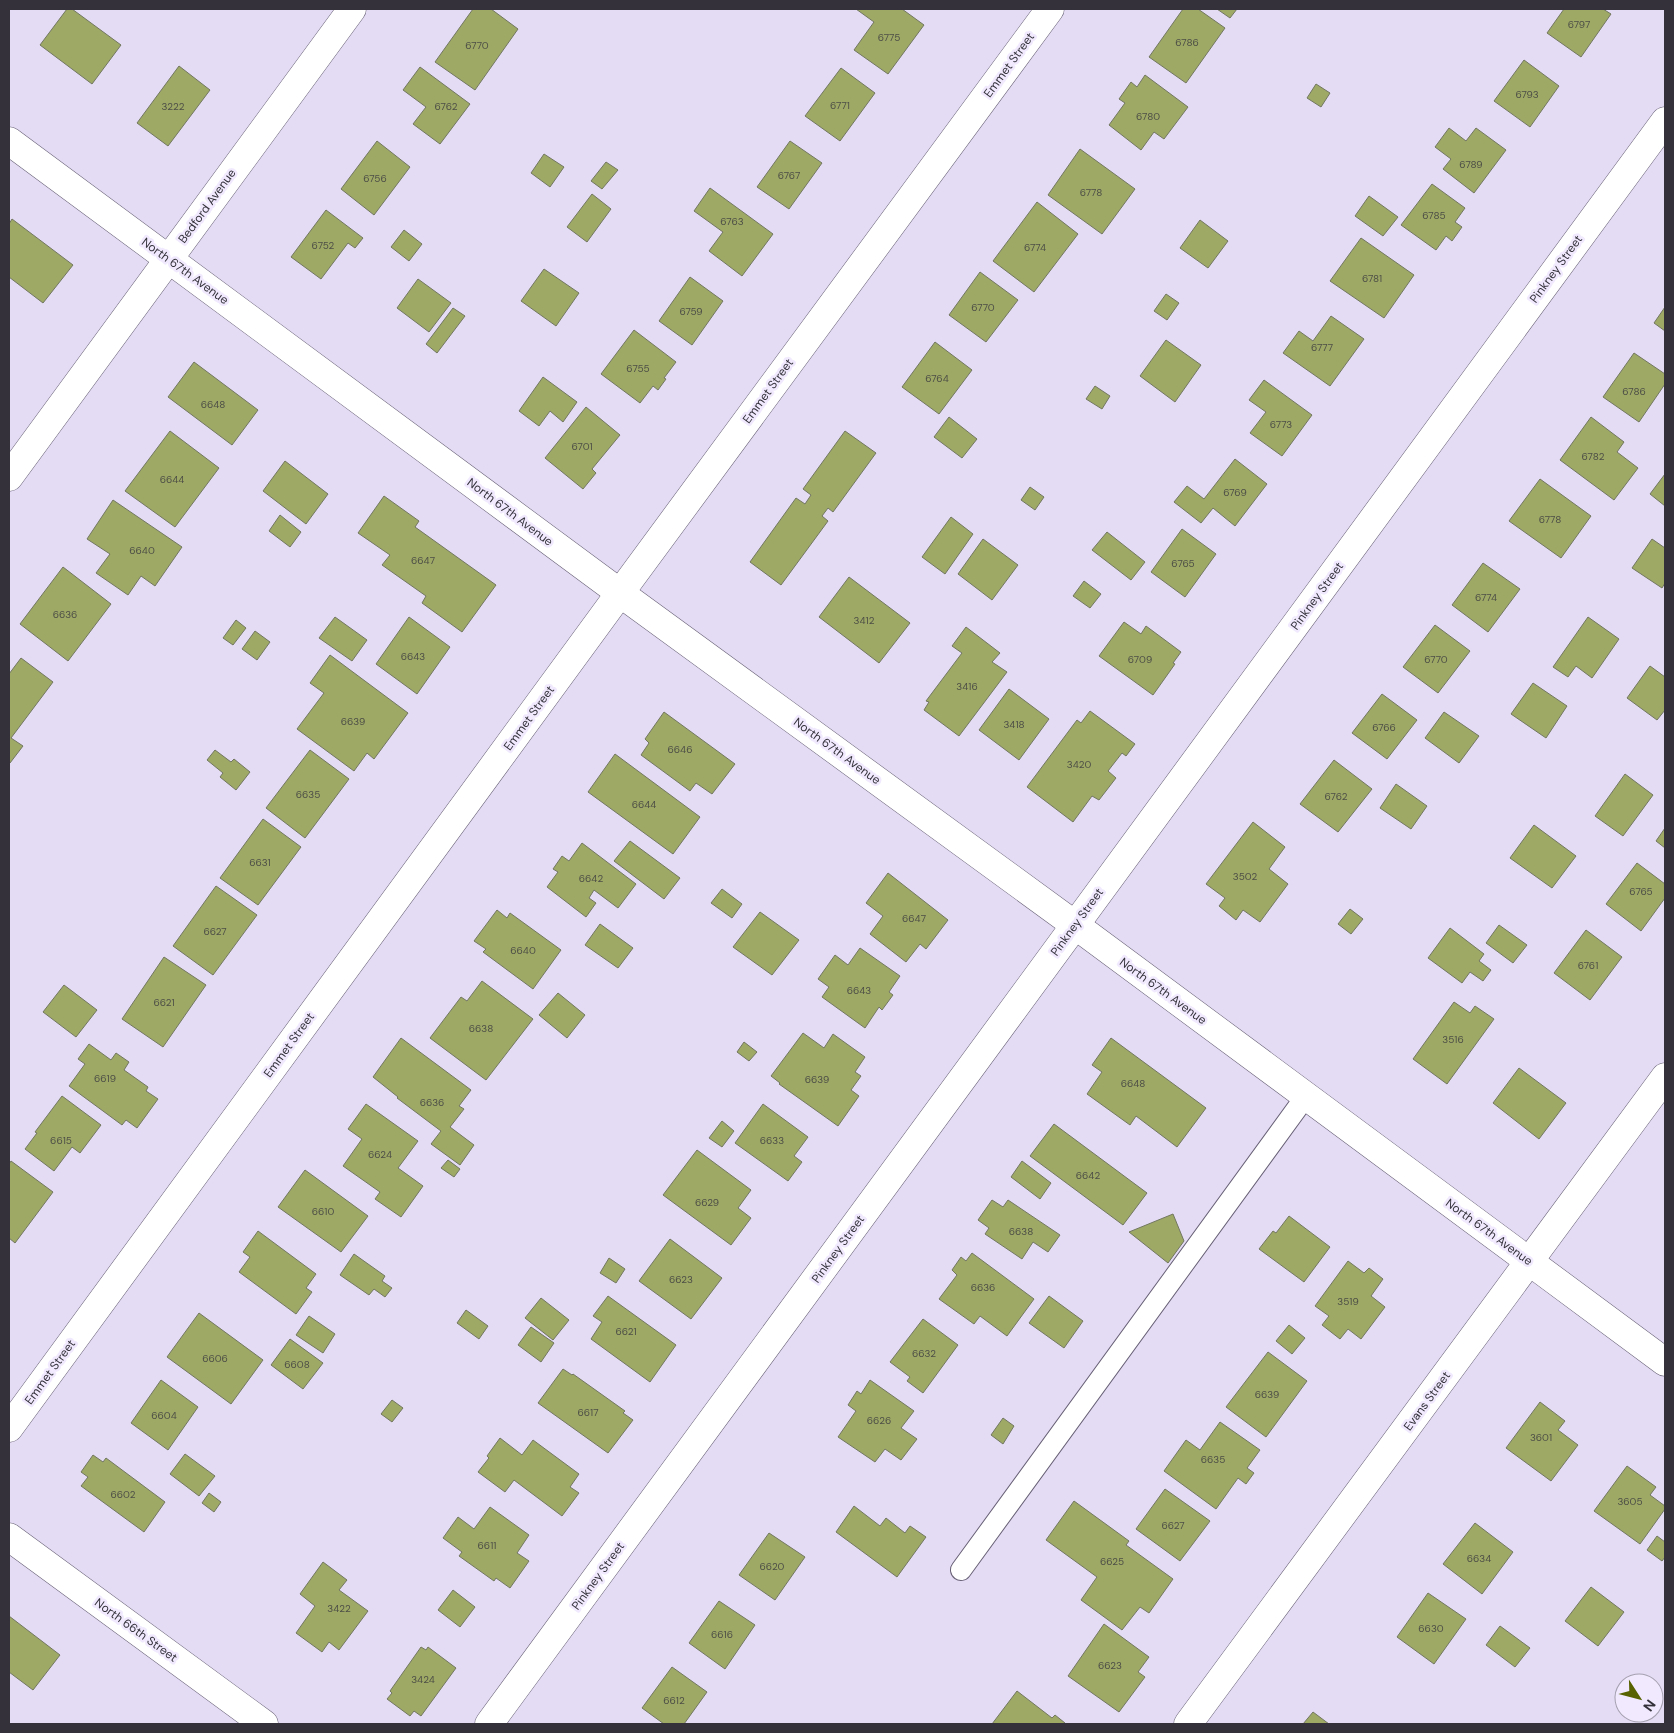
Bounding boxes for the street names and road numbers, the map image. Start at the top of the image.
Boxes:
street label: Emmet Street [980,29,1038,101]
street label: Bedford Avenue [175,165,240,246]
street label: Pinkney Street [1526,232,1586,306]
street label: North 67th Avenue [138,234,232,308]
street label: Emmet Street [739,355,797,427]
street label: North 67th Avenue [464,474,556,550]
street label: Pinkney Street [1287,559,1347,633]
street label: Emmet Street [500,682,558,754]
street label: North 67th Avenue [790,714,884,788]
street label: Pinkney Street [1047,885,1107,959]
street label: North 67th Avenue [1116,954,1210,1028]
street label: Emmet Street [260,1009,318,1081]
street label: North 67th Avenue [1442,1195,1536,1269]
street label: Pinkney Street [808,1212,868,1286]
street label: Emmet Street [21,1336,79,1408]
street label: Evans Street [1400,1368,1454,1434]
street label: Pinkney Street [568,1539,628,1613]
street label: North 66th Street [91,1595,181,1666]

